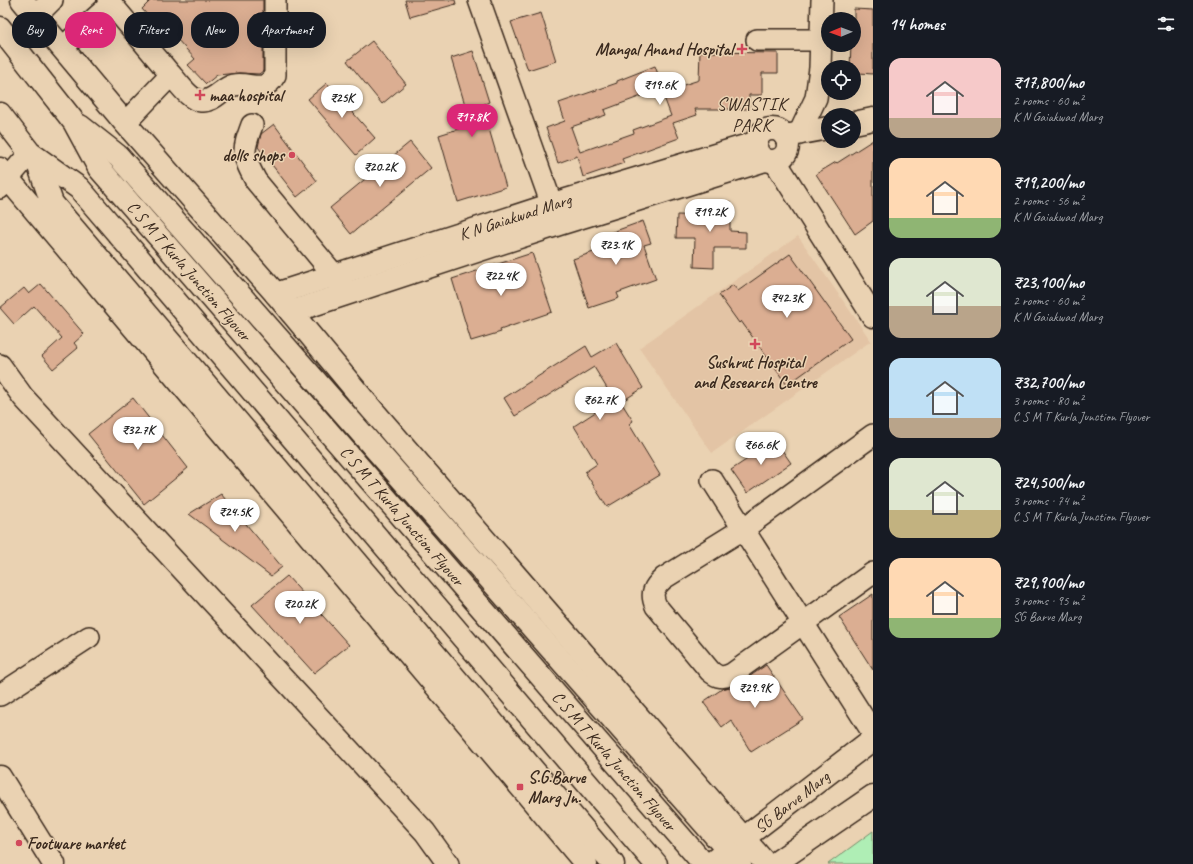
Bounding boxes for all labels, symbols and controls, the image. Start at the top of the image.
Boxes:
chip: Buy [12,12,57,48]
chip: Rent [65,12,116,48]
chip: Filters [124,12,183,48]
chip: New [191,12,239,48]
chip: Apartment [247,12,326,48]
north arrow [821,12,861,52]
map controls [821,12,861,148]
icon: filters [1155,13,1177,35]
text: 14 homes [889,14,945,35]
place label: Mangal Anand Hospital [595,39,737,60]
marker: Mangal Anand Hospital [736,43,748,55]
button: locate [821,60,861,100]
pin: ₹19.6K [627,72,693,106]
text: ₹17,800/mo [1013,72,1084,93]
icon: home [921,74,969,122]
text: ₹19.6K [644,77,676,93]
place label: maa hospital [209,85,286,106]
pin: ₹25K [318,85,366,119]
marker: maa hospital [194,89,206,101]
text: ₹25K [330,90,354,106]
district label: SWASTIK PARK [717,93,790,136]
text: 2 rooms · 60 m² [1013,93,1083,109]
pin: ₹17.8K [439,104,505,138]
button: layers [821,108,861,148]
text: ₹17.8K [456,109,488,125]
text: K N Gaiakwad Marg [1013,109,1102,125]
place label: dolls shops [223,145,286,166]
marker: dolls shops [287,150,297,160]
pin: ₹20.2K [347,154,413,188]
text: ₹20.2K [364,159,396,175]
text: ₹19,200/mo [1013,172,1084,193]
icon: home [921,174,969,222]
street label: K N Gaiakwad Marg [456,188,576,245]
text: 2 rooms · 56 m² [1013,193,1083,209]
street label: C S M T Kurla Junction Flyover [123,197,257,347]
pin: ₹19.2K [677,199,743,233]
text: ₹19.2K [694,204,726,220]
text: K N Gaiakwad Marg [1013,209,1102,225]
pin: ₹23.1K [583,232,649,266]
text: ₹23.1K [600,237,632,253]
pin: ₹22.4K [468,263,534,297]
text: ₹22.4K [485,268,517,284]
text: ₹23,100/mo [1013,272,1084,293]
icon: home [921,274,969,322]
pin: ₹42.3K [754,285,820,319]
text: ₹42.3K [771,290,803,306]
text: 2 rooms · 60 m² [1013,293,1083,309]
text: K N Gaiakwad Marg [1013,309,1102,325]
marker: Sushrut Hospital and Research Centre [749,338,761,350]
place label: Sushrut Hospital and Research Centre [693,352,818,393]
text: ₹32,700/mo [1013,372,1084,393]
icon: home [921,374,969,422]
pin: ₹62.7K [567,387,633,421]
text: ₹62.7K [584,392,616,408]
text: 3 rooms · 80 m² [1013,393,1083,409]
text: C S M T Kurla Junction Flyover [1013,409,1149,425]
pin: ₹32.7K [105,417,171,451]
text: ₹32.7K [122,422,154,438]
pin: ₹66.6K [728,432,794,466]
text: ₹66.6K [744,437,778,453]
street label: C S M T Kurla Junction Flyover [336,442,470,592]
text: ₹24,500/mo [1013,472,1084,493]
icon: home [921,474,969,522]
text: 3 rooms · 74 m² [1013,493,1083,509]
pin: ₹24.5K [202,499,268,533]
text: ₹24.5K [219,504,251,520]
text: C S M T Kurla Junction Flyover [1013,509,1149,525]
text: ₹29,900/mo [1013,572,1084,593]
icon: home [921,574,969,622]
pin: ₹20.2K [267,591,333,625]
text: 3 rooms · 95 m² [1013,593,1083,609]
text: ₹20.2K [284,596,316,612]
text: SG Barve Marg [1013,609,1082,625]
pin: ₹29.9K [722,675,788,709]
text: ₹29.9K [739,680,771,696]
street label: C S M T Kurla Junction Flyover [548,687,682,837]
street label: SG Barve Marg [750,766,835,838]
place label: S.G.Barve Marg Jn. [528,767,587,808]
marker: S.G.Barve Marg Jn. [515,782,525,792]
place label: Footware market [27,833,127,854]
marker: Footware market [14,838,24,848]

